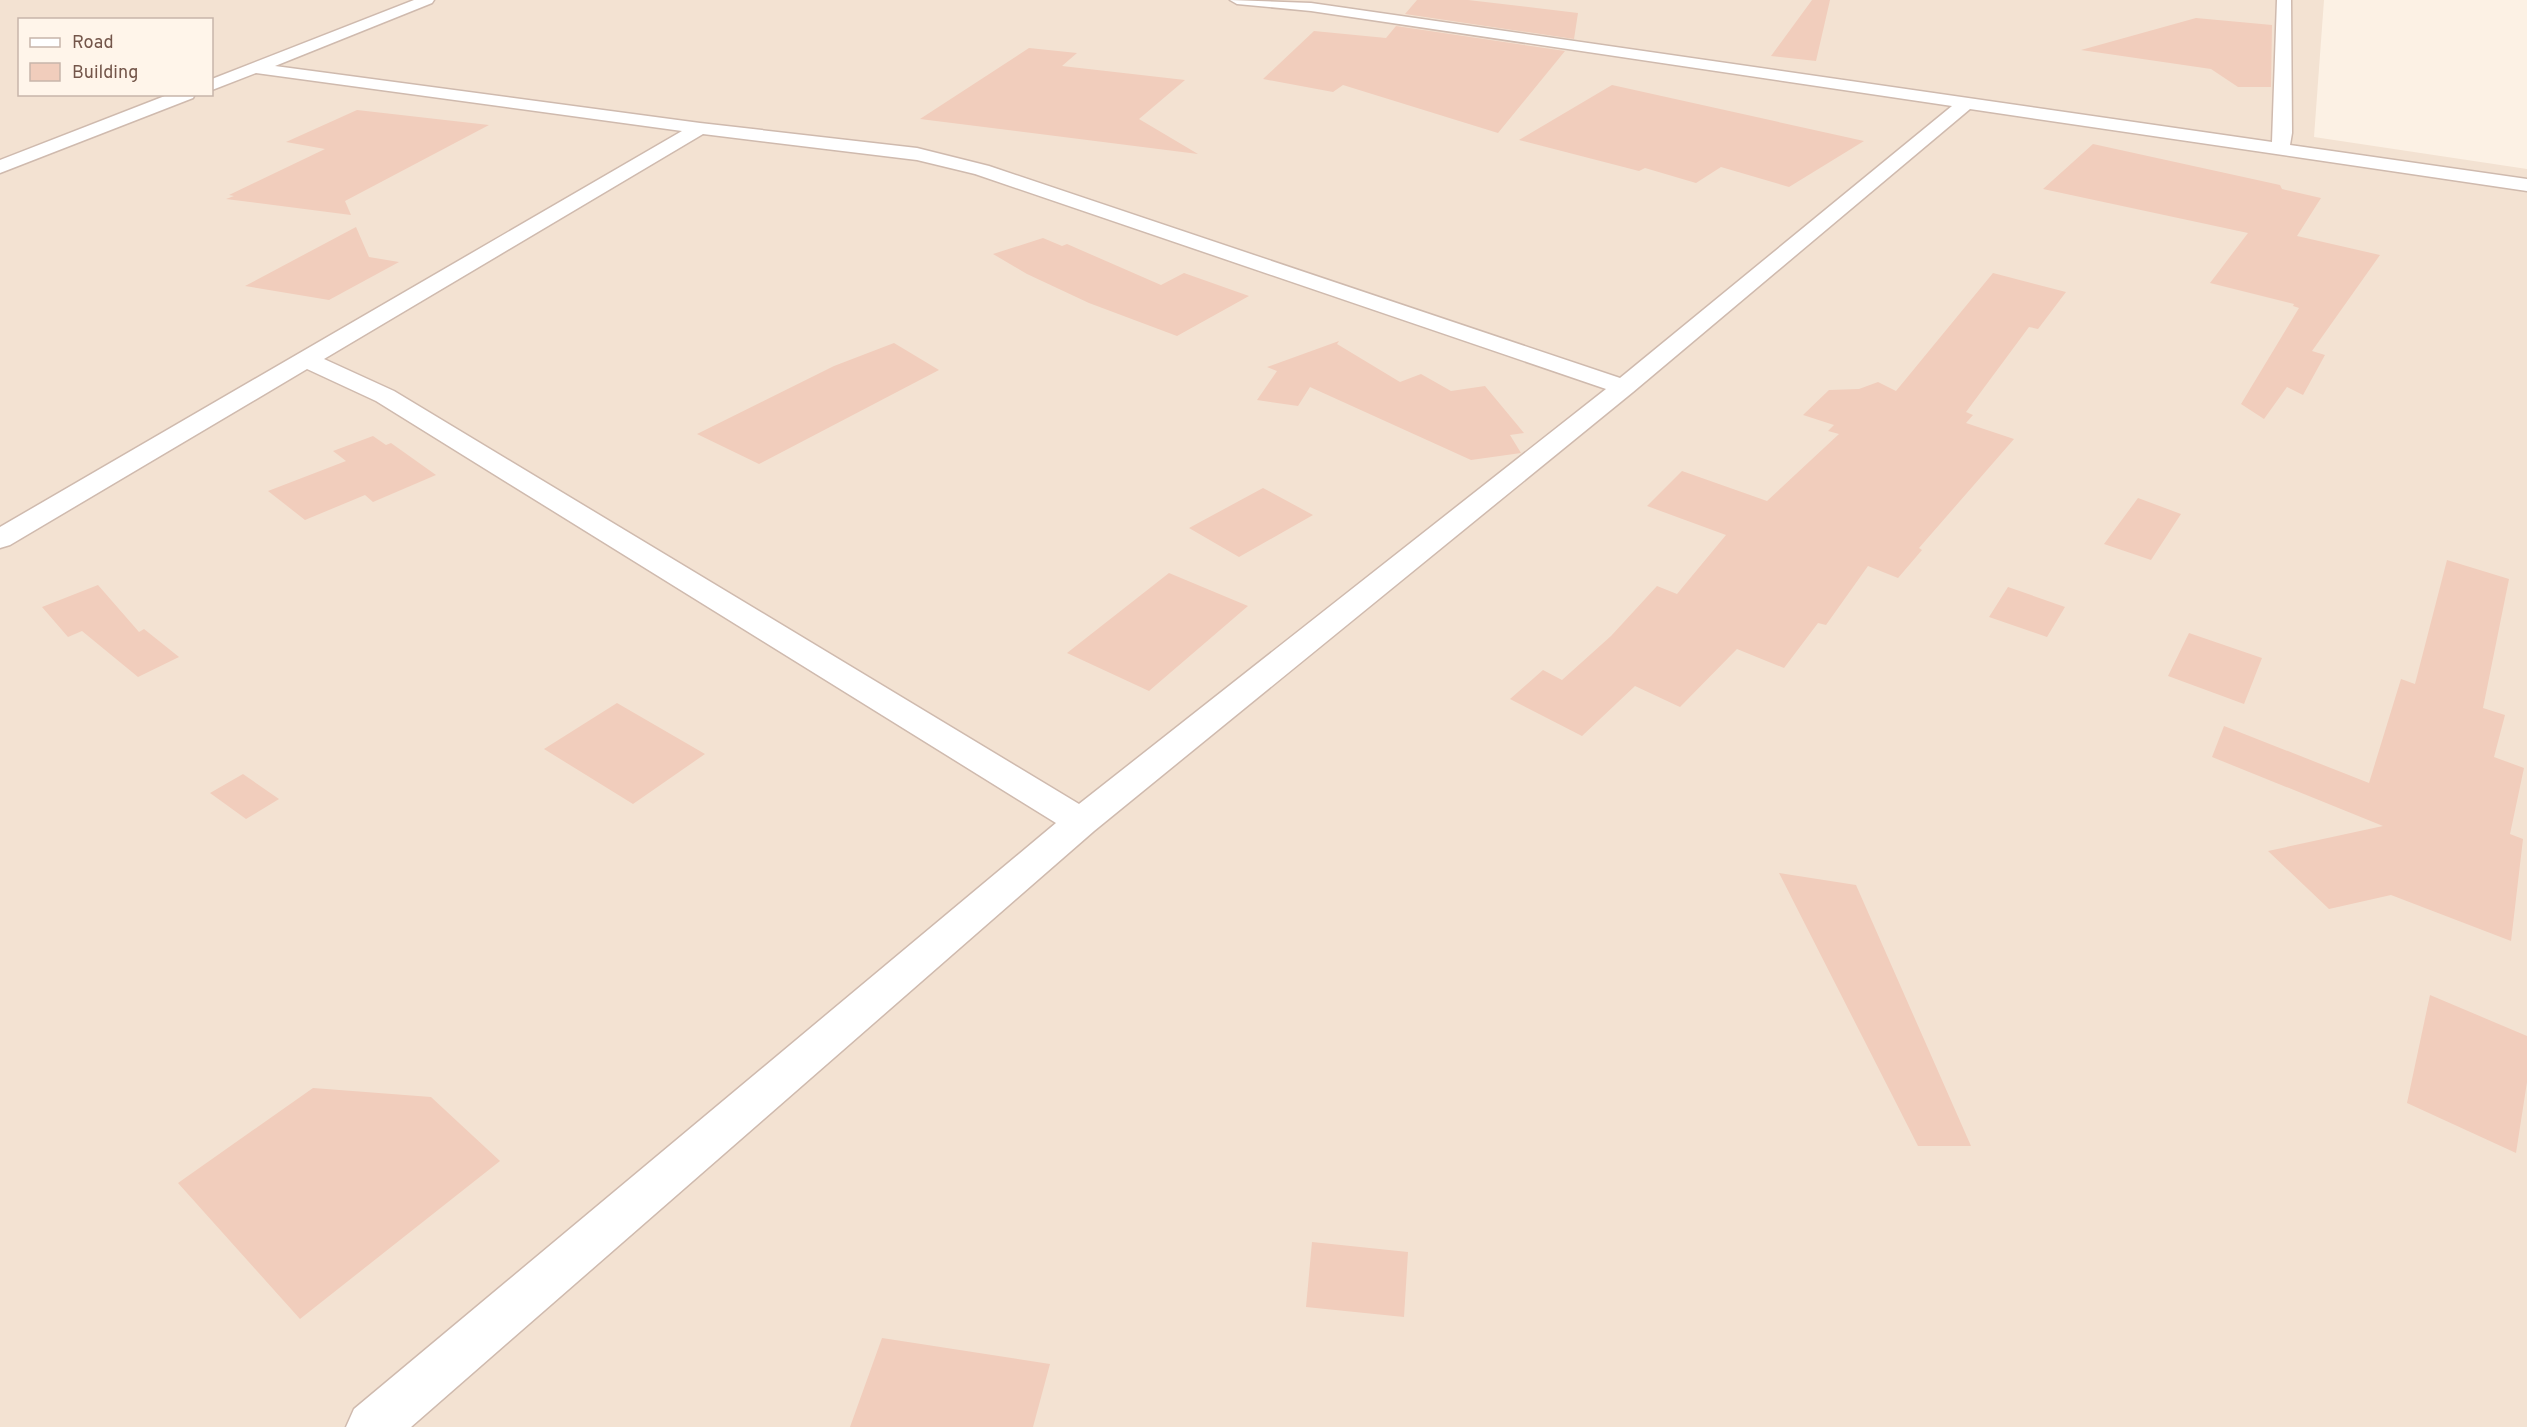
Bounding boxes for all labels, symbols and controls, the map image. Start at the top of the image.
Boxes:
legend [18,18,213,96]
text: Road [72,32,114,55]
text: Building [72,62,138,85]

